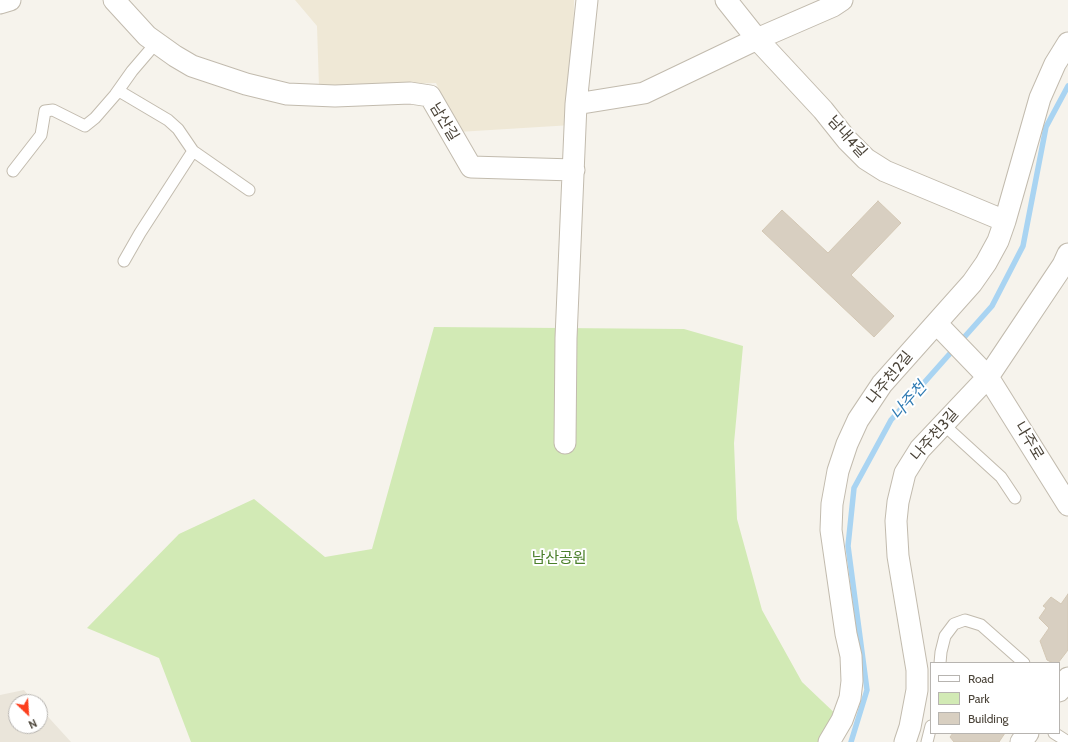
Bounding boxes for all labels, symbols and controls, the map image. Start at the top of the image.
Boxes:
street label: 남산길 [426,100,462,144]
street label: 남내4길 [824,112,870,162]
street label: 나주천2길 [863,348,917,408]
water label: 나주천 [887,378,931,424]
street label: 나주천3길 [907,405,963,465]
street label: 나주로 [1011,419,1047,463]
park label: 남산공원 [531,550,587,568]
legend [930,662,1060,734]
text: Road [968,671,994,686]
text: Park [968,691,990,706]
north arrow [8,694,48,734]
text: Building [968,711,1009,726]
text: N [26,716,39,732]

